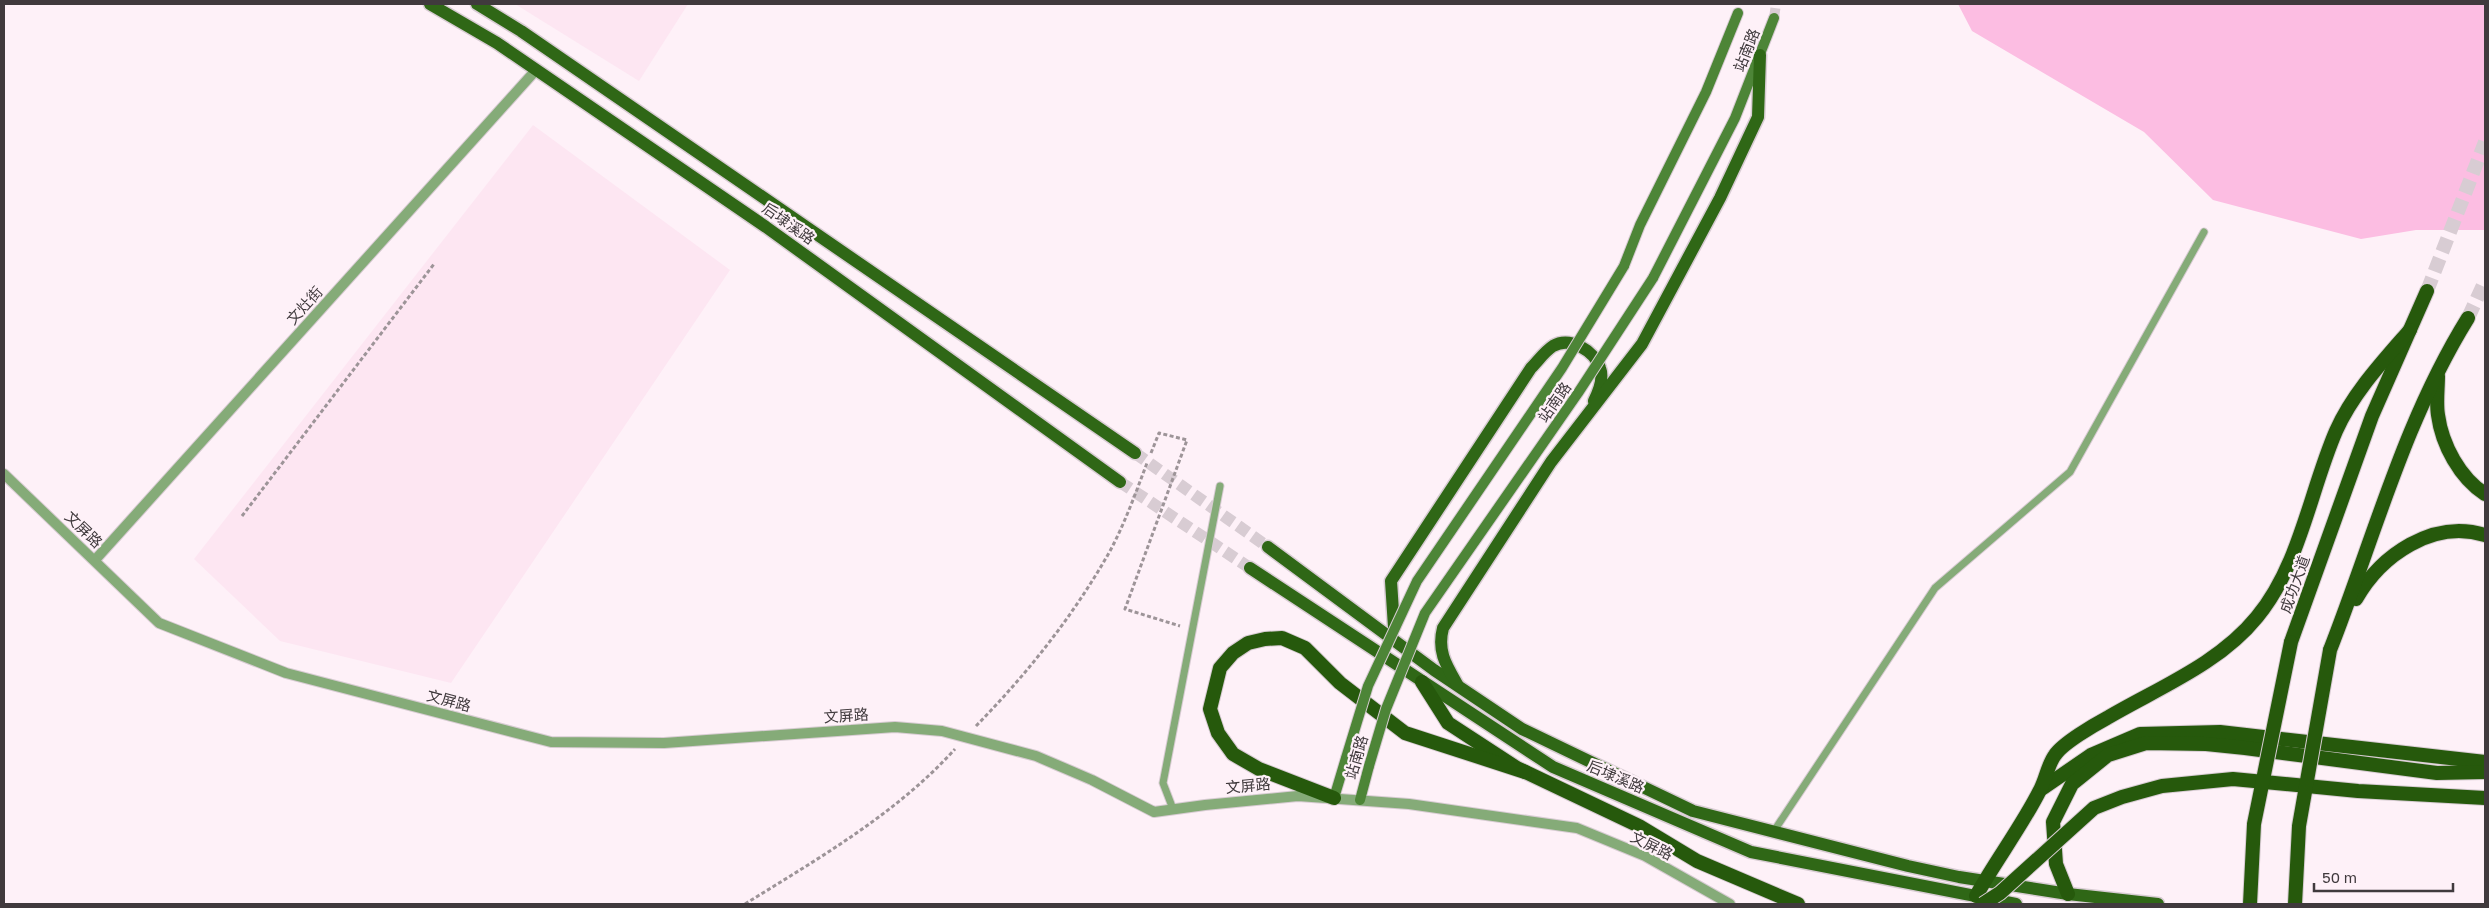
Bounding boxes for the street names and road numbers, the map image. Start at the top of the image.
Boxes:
street label: 站南路 [1729,26,1763,74]
street label: 后埭溪路 [759,198,819,248]
street label: 文灶街 [282,282,326,328]
street label: 站南路 [1534,378,1574,426]
street label: 文屏路 [62,507,106,551]
street label: 成功大道 [2275,553,2313,615]
street label: 文屏路 [425,685,473,715]
street label: 文屏路 [823,704,869,726]
street label: 站南路 [1341,733,1371,781]
street label: 后埭溪路 [1585,756,1647,796]
street label: 文屏路 [1225,774,1271,796]
street label: 文屏路 [1628,827,1676,863]

